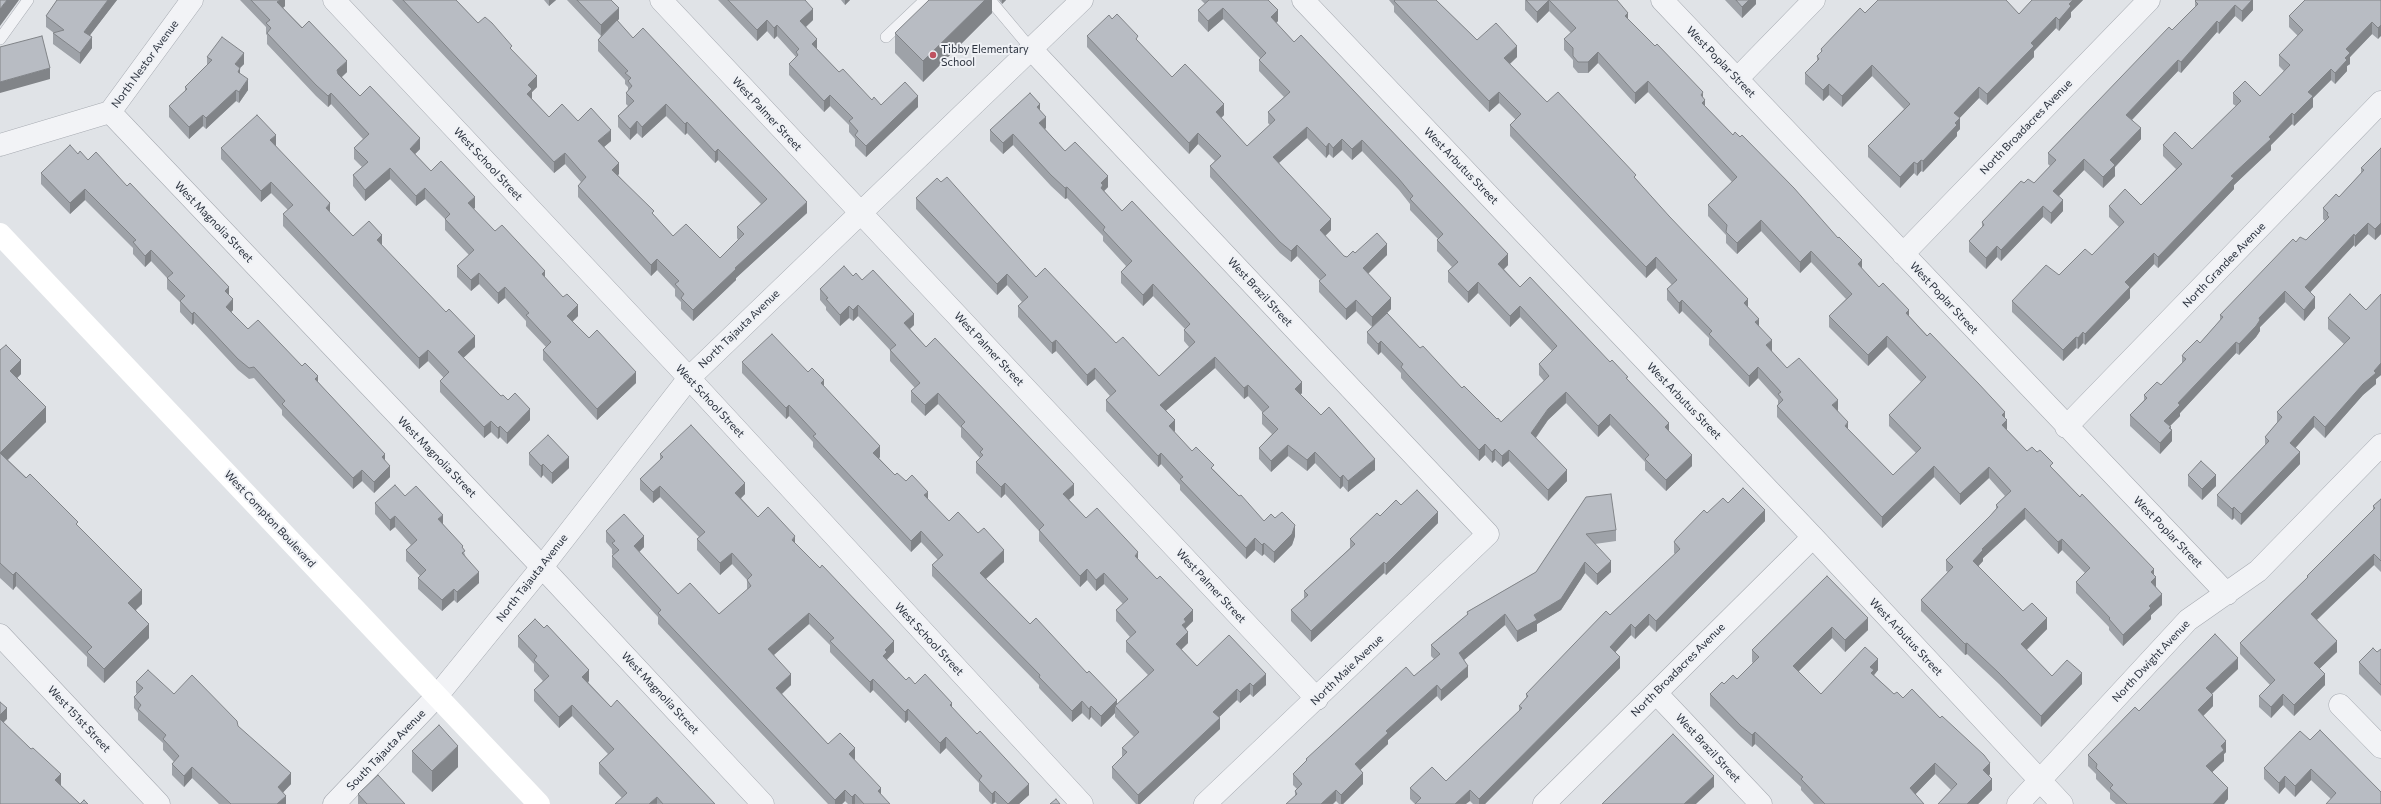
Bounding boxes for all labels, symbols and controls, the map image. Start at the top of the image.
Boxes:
street label: North Nestor Avenue [109,17,181,111]
street label: West Poplar Street [1684,24,1758,100]
place label: Tibby Elementary School [941,42,1029,68]
marker: Tibby Elementary School [928,50,938,60]
street label: West Palmer Street [729,74,805,154]
street label: North Broadacres Avenue [1977,77,2075,177]
street label: West School Street [451,125,525,203]
street label: West Arbutus Street [1421,125,1501,207]
street label: West Magnolia Street [172,179,256,265]
street label: North Grandee Avenue [2180,220,2268,310]
street label: West Brazil Street [1225,255,1295,329]
street label: West Poplar Street [1907,259,1981,337]
street label: North Tajauta Avenue [696,287,782,371]
street label: West Palmer Street [951,309,1027,389]
street label: West Arbutus Street [1644,360,1724,442]
street label: West School Street [673,362,747,440]
street label: West Magnolia Street [395,414,479,500]
street label: West Compton Boulevard [222,468,318,570]
street label: West Poplar Street [2131,494,2205,570]
street label: North Tajauta Avenue [494,531,570,625]
street label: West Palmer Street [1173,546,1249,626]
street label: West Arbutus Street [1867,595,1945,679]
street label: West School Street [892,600,966,678]
street label: North Dwight Avenue [2110,617,2192,705]
street label: North Broadacres Avenue [1628,620,1728,720]
street label: North Maie Avenue [1308,632,1386,708]
street label: West Magnolia Street [619,649,701,737]
street label: West 151st Street [45,683,113,755]
street label: South Tajauta Avenue [344,707,428,793]
street label: West Brazil Street [1673,711,1743,785]

